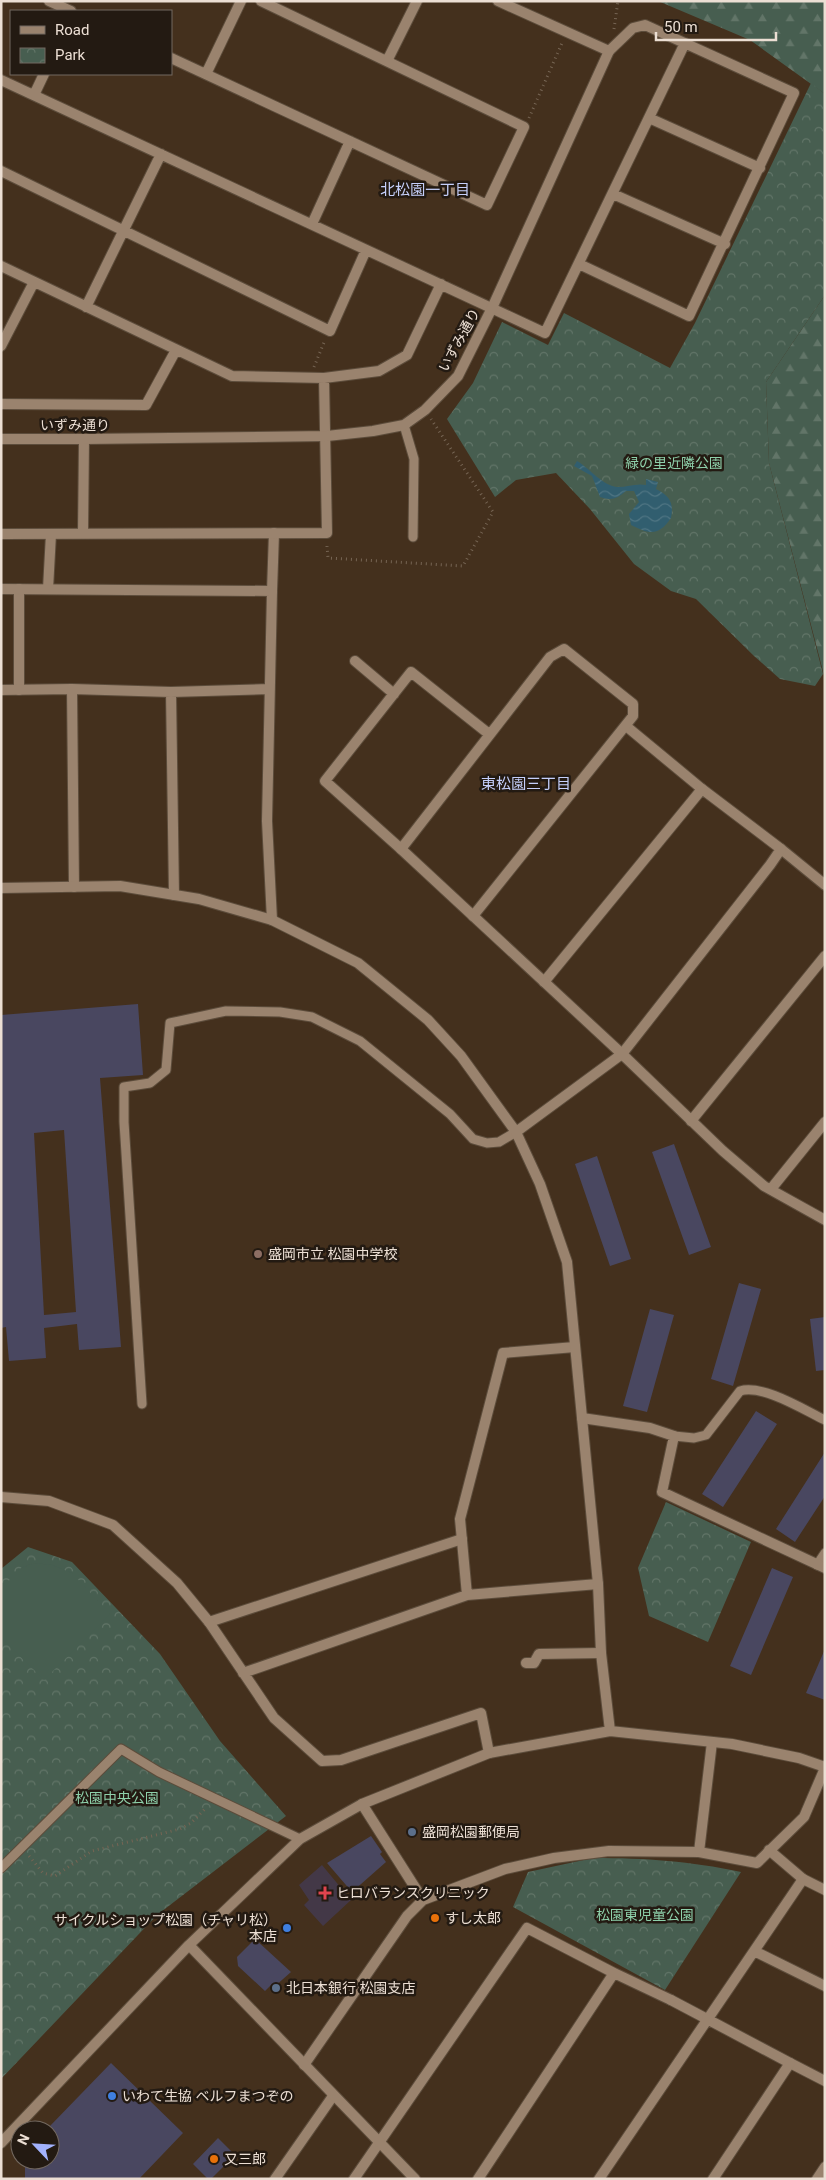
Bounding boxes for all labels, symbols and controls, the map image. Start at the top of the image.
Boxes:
legend [10,10,172,75]
scale bar [656,10,776,42]
text: 50 m [664,18,698,36]
text: Road [55,21,89,39]
text: Park [55,46,86,64]
district label: 北松園一丁目 [380,181,470,199]
street label: いずみ通り [435,306,483,374]
street label: いずみ通り [40,417,110,433]
park label: 緑の里近隣公園 [625,455,723,471]
district label: 東松園三丁目 [481,775,571,793]
place label: 盛岡市立 松園中学校 [268,1246,397,1262]
marker: 盛岡市立 松園中学校 [252,1248,264,1260]
park label: 松園中央公園 [75,1790,159,1806]
place label: 盛岡松園郵便局 [422,1824,520,1840]
marker: 盛岡松園郵便局 [406,1826,418,1838]
place label: ヒロバランスクリニック [336,1885,490,1901]
marker: ヒロバランスクリニック [318,1886,332,1900]
park label: 松園東児童公園 [596,1907,694,1923]
place label: すし太郎 [445,1910,501,1926]
place label: サイクルショップ松園（チャリ松） 本店 [54,1912,277,1944]
marker: すし太郎 [429,1912,441,1924]
marker: サイクルショップ松園（チャリ松） 本店 [281,1922,293,1934]
place label: 北日本銀行 松園支店 [286,1980,415,1996]
marker: 北日本銀行 松園支店 [270,1982,282,1994]
place label: いわて生協 ベルフまつぞの [122,2088,293,2104]
marker: いわて生協 ベルフまつぞの [106,2090,118,2102]
north arrow [10,2120,60,2170]
text: N [14,2132,33,2147]
place label: 又三郎 [224,2151,266,2167]
marker: 又三郎 [208,2153,220,2165]

